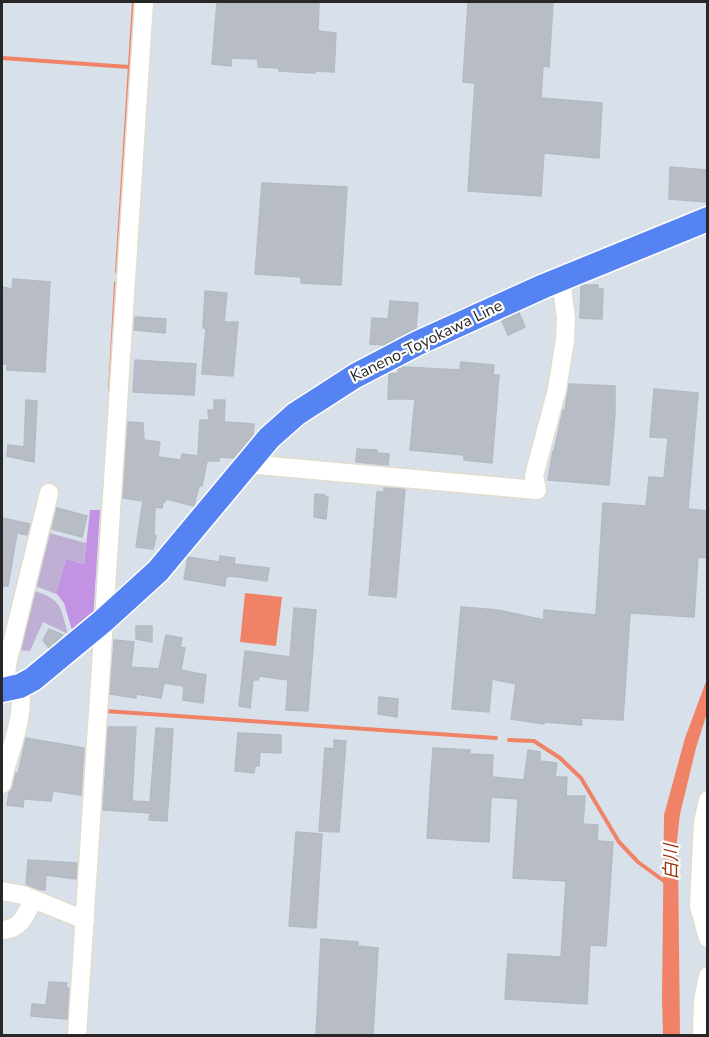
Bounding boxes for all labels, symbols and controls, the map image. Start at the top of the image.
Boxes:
street label: Kaneno-Toyokawa Line [348,297,506,387]
water label: 白川 [662,844,684,880]

